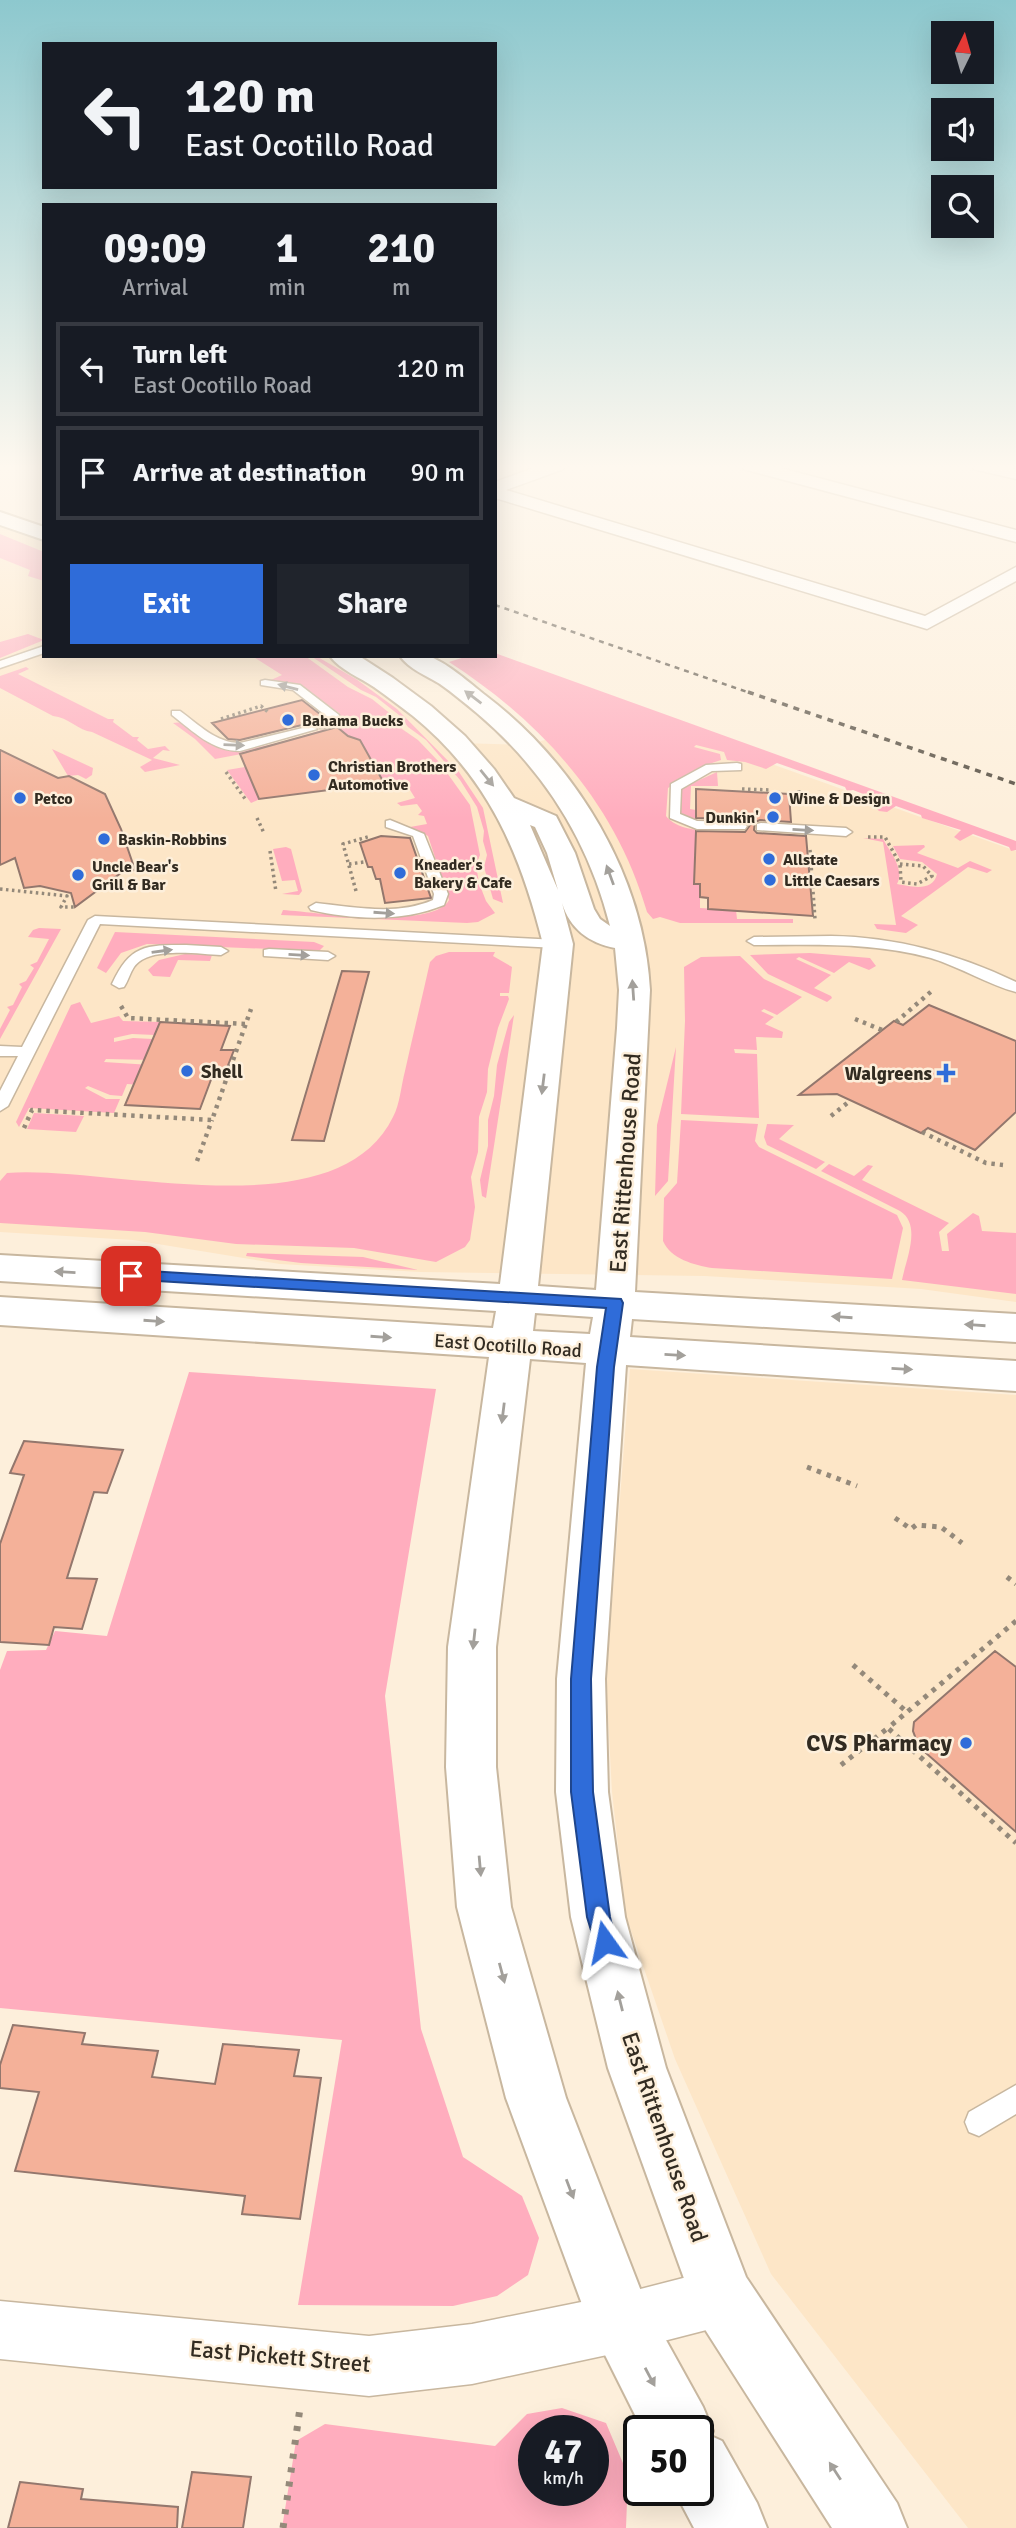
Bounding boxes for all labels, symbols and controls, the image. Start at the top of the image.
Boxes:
north arrow [931,21,994,84]
map controls [931,21,994,238]
text: 120 m [185,66,315,126]
icon: left [70,70,161,161]
button: sound [931,98,994,161]
text: East Ocotillo Road [185,126,434,165]
button: search [931,175,994,238]
text: 09:09 [104,223,207,274]
text: 1 [276,223,298,274]
text: 210 [367,223,435,274]
text: Arrival [122,273,188,302]
text: min [268,273,306,302]
text: m [392,273,410,302]
text: Turn left [133,339,227,371]
icon: left [74,350,112,388]
text: 120 m [396,353,465,385]
text: East Ocotillo Road [133,371,312,400]
icon: arrive [74,454,112,492]
text: Arrive at destination [133,457,366,489]
text: 90 m [410,457,465,489]
button: Exit [70,564,263,644]
button: Share [277,564,469,644]
one-way arrow [277,681,299,692]
one-way arrow [464,691,482,705]
place label: Bahama Bucks [302,711,403,731]
marker: Bahama Bucks [280,712,296,728]
one-way arrow [223,739,245,751]
place label: Christian Brothers Automotive [328,757,456,795]
marker: Christian Brothers Automotive [306,767,322,783]
one-way arrow [480,768,495,786]
place label: Petco [34,789,73,809]
place label: Wine & Design [789,789,891,809]
marker: Petco [12,790,28,806]
marker: Wine & Design [767,790,783,806]
place label: Dunkin' [705,808,759,828]
marker: Dunkin' [765,809,781,825]
one-way arrow [793,824,815,835]
place label: Baskin-Robbins [118,830,227,850]
marker: Baskin-Robbins [96,831,112,847]
place label: Allstate [783,850,838,870]
marker: Allstate [761,851,777,867]
place label: Kneader's Bakery & Cafe [414,855,512,893]
place label: Uncle Bear's Grill & Bar [92,857,179,895]
marker: Kneader's Bakery & Cafe [392,865,408,881]
one-way arrow [604,865,615,886]
marker: Uncle Bear's Grill & Bar [70,867,86,883]
place label: Little Caesars [784,871,880,891]
marker: Little Caesars [762,872,778,888]
one-way arrow [374,907,396,918]
one-way arrow [151,945,173,956]
one-way arrow [288,949,310,960]
one-way arrow [627,979,638,1001]
street label: East Rittenhouse Road [603,1052,648,1274]
place label: Shell [201,1060,243,1084]
place label: Walgreens [845,1062,932,1086]
marker: Shell [179,1063,195,1079]
marker: Walgreens [938,1065,954,1081]
one-way arrow [537,1074,548,1096]
pin [101,1246,161,1306]
icon: arrive [112,1257,150,1295]
one-way arrow [54,1266,76,1277]
one-way arrow [831,1311,853,1322]
one-way arrow [143,1316,165,1327]
one-way arrow [964,1320,986,1331]
street label: East Ocotillo Road [433,1329,583,1363]
one-way arrow [370,1332,392,1343]
one-way arrow [664,1350,686,1361]
one-way arrow [891,1364,913,1375]
one-way arrow [497,1402,508,1424]
one-way arrow [468,1628,479,1650]
place label: CVS Pharmacy [806,1729,953,1758]
marker: CVS Pharmacy [958,1735,974,1751]
one-way arrow [475,1855,486,1877]
position arrow [568,1905,642,1979]
one-way arrow [497,1963,507,1984]
one-way arrow [614,1990,625,2012]
street label: East Rittenhouse Road [615,2028,714,2246]
one-way arrow [565,2179,576,2200]
street label: East Pickett Street [188,2334,372,2379]
one-way arrow [644,2367,656,2387]
speed limit sign: 50 [623,2415,714,2506]
text: 47 [545,2430,582,2473]
one-way arrow [828,2461,841,2480]
text: km/h [543,2467,584,2489]

